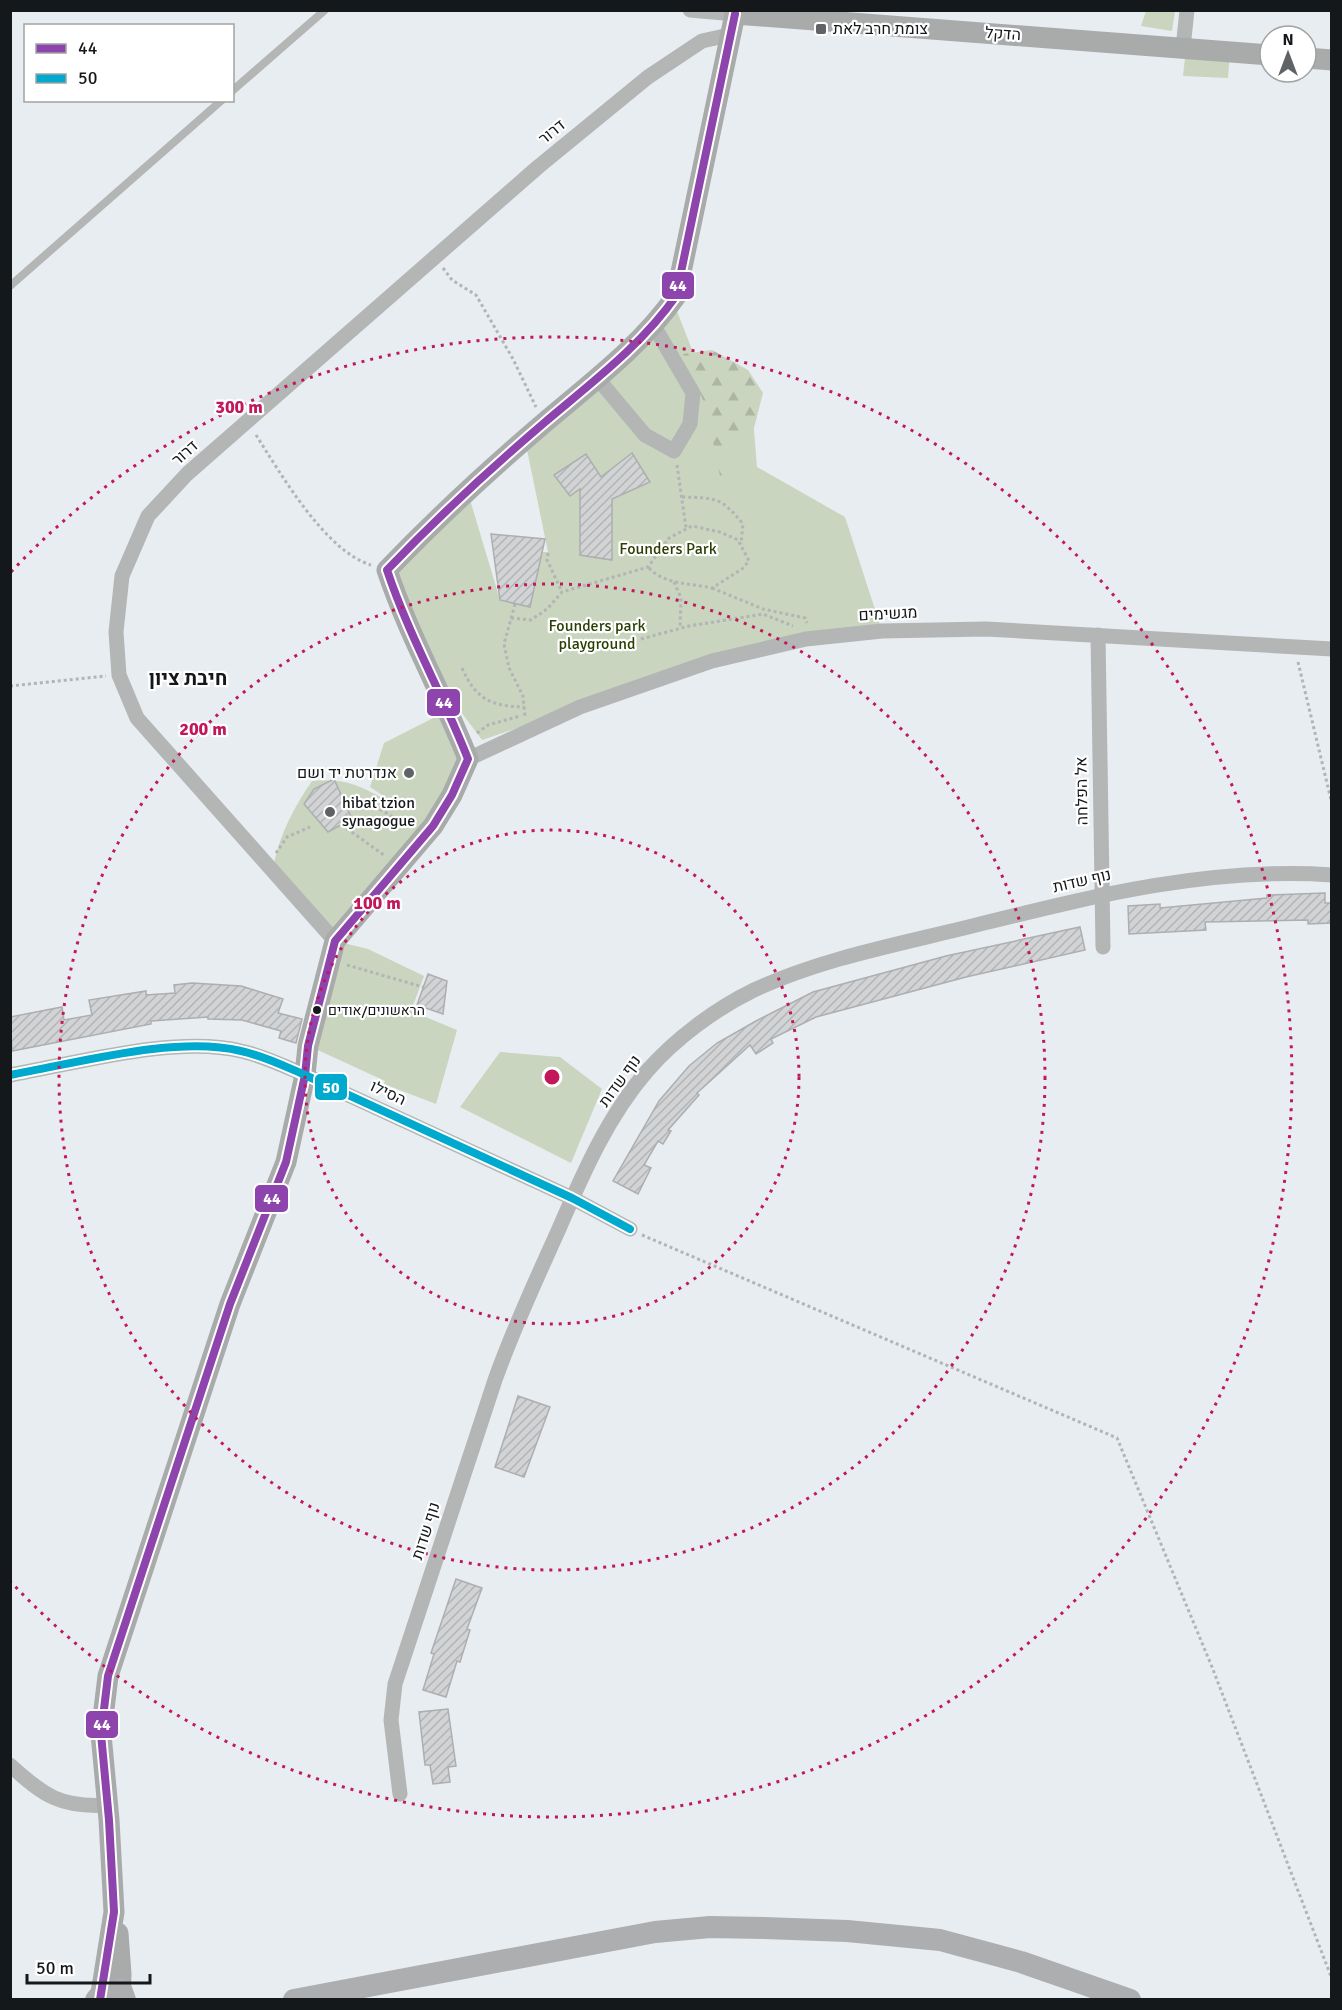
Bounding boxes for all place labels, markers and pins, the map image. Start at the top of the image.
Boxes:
place label: צומת חרב לאת [833,19,928,39]
marker: צומת חרב לאת [814,22,828,36]
place label: אנדרטת יד ושם [297,763,397,783]
marker: אנדרטת יד ושם [402,766,416,780]
place label: hibat tzion synagogue [342,793,415,831]
marker: hibat tzion synagogue [323,805,337,819]
place label: הראשונים/אודים [328,1002,425,1019]
marker: הראשונים/אודים [311,1004,323,1016]
centre of rings [542,1067,562,1087]

